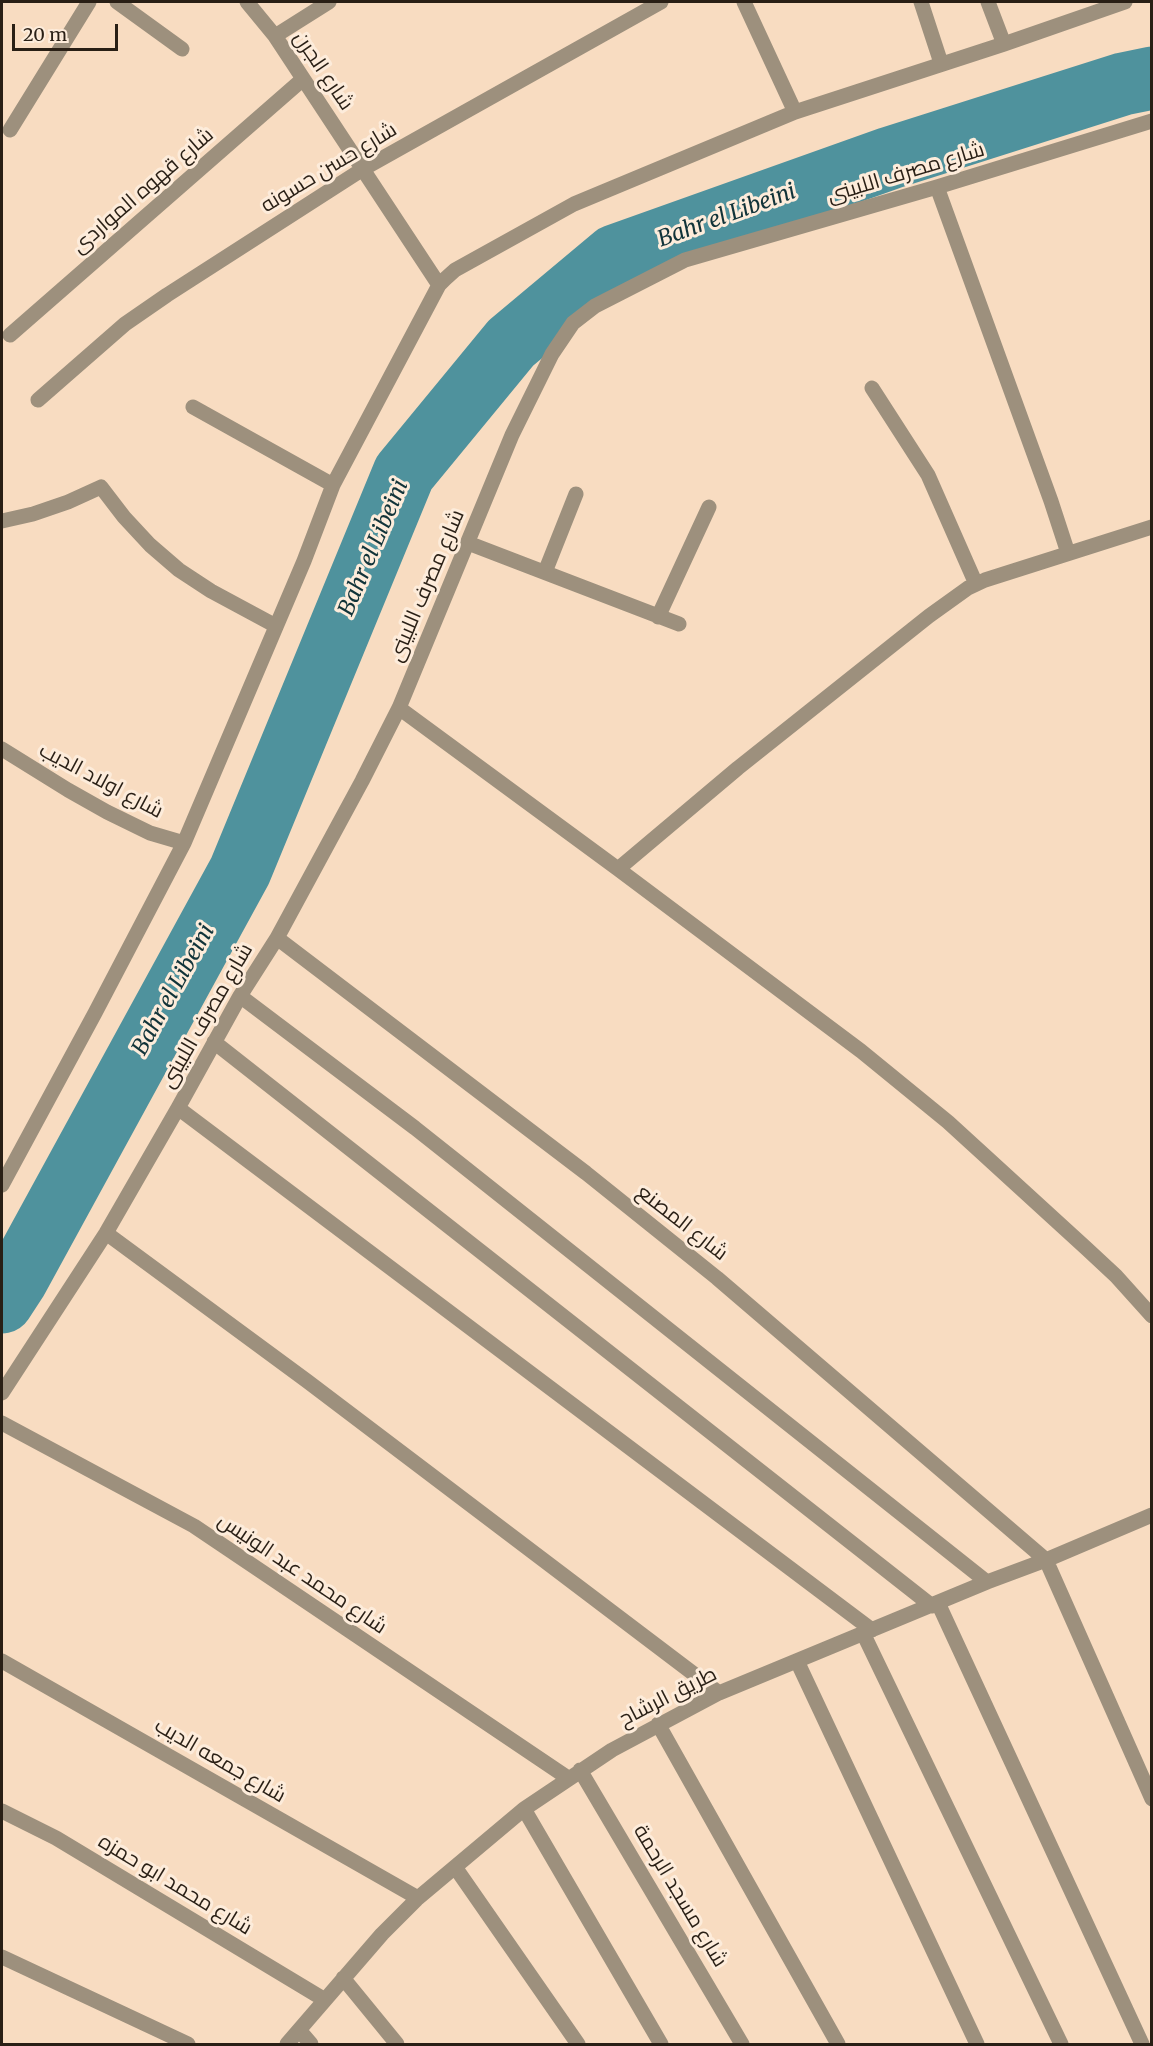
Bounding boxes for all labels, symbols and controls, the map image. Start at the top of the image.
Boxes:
scale bar [15,12,122,50]
text: 20 m [23,23,67,46]
street label: شارع الجرن [287,27,359,115]
street label: شارع حسن حسونه [256,117,402,219]
street label: شارع قهوه المواردى [67,123,219,259]
street label: شارع مصرف اللبينى [824,137,988,209]
water label: Bahr el Libeini [654,179,800,253]
water label: Bahr el Libeini [334,476,414,620]
street label: شارع مصرف اللبينى [384,506,470,666]
street label: شارع اولاد الديب [35,738,167,824]
water label: Bahr el Libeini [127,920,221,1060]
street label: شارع مصرف اللبينى [155,939,259,1093]
street label: شارع المصنع [631,1180,733,1266]
street label: شارع محمد عبد الونيس [213,1508,391,1640]
street label: طريق الرشاح [615,1662,721,1732]
street label: شارع جمعه الديب [150,1713,290,1809]
street label: شارع مسجد الرحمة [628,1820,732,1972]
street label: شارع محمد ابو حمزه [94,1829,256,1941]

